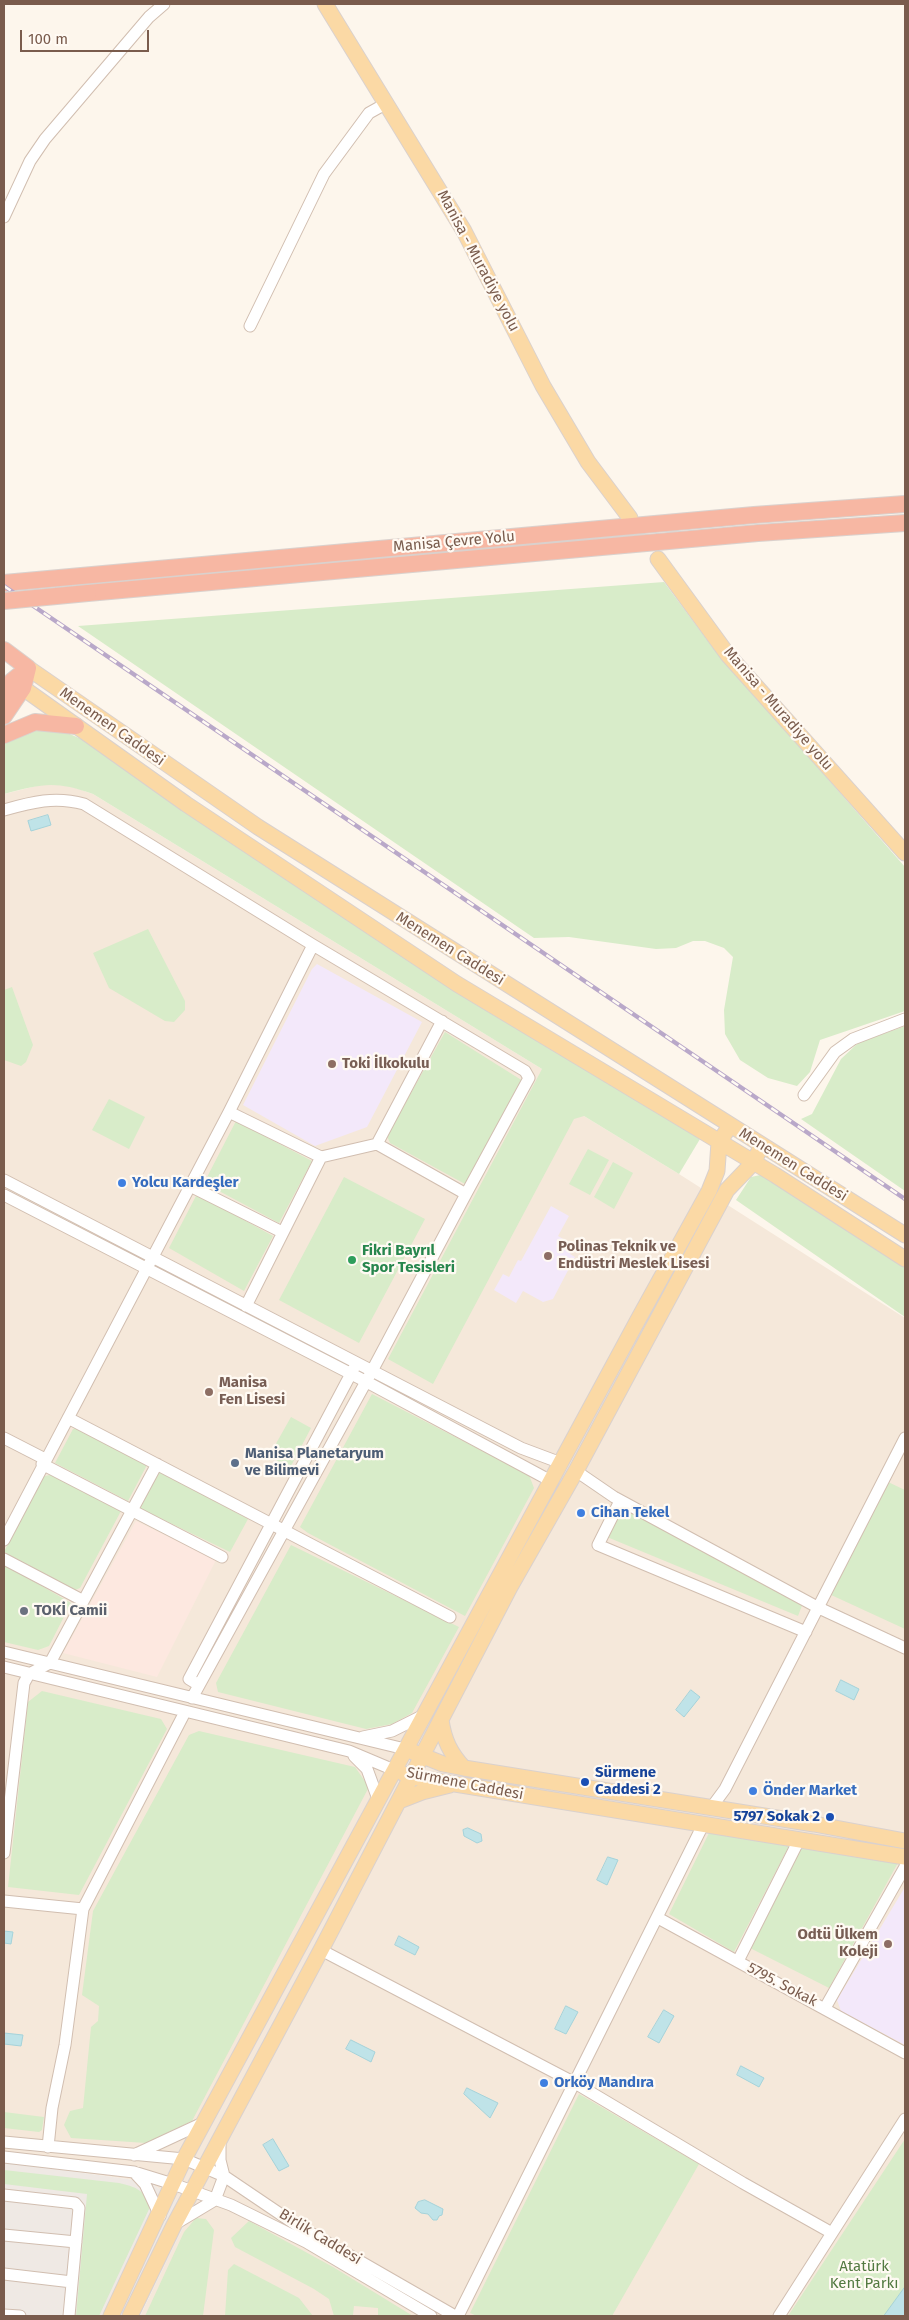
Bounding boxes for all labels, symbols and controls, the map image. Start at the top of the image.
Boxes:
scale bar [22,20,151,52]
text: 100 m [28,30,68,48]
street label: Manisa - Muradiye yolu [433,187,523,335]
street label: Manisa Çevre Yolu [392,528,516,556]
street label: Manisa - Muradiye yolu [720,644,836,774]
street label: Menemen Caddesi [56,684,168,770]
street label: Menemen Caddesi [392,908,508,990]
place label: Toki İlkokulu [342,1055,430,1073]
marker: Toki İlkokulu [326,1058,338,1070]
street label: Menemen Caddesi [735,1124,851,1206]
place label: Yolcu Kardeşler [132,1174,239,1192]
marker: Yolcu Kardeşler [116,1177,128,1189]
place label: Polinas Teknik ve Endüstri Meslek Lisesi [558,1238,710,1273]
place label: Fikri Bayrıl Spor Tesisleri [362,1242,455,1277]
marker: Polinas Teknik ve Endüstri Meslek Lisesi [542,1250,554,1262]
marker: Fikri Bayrıl Spor Tesisleri [346,1254,358,1266]
place label: Manisa Fen Lisesi [219,1374,285,1409]
marker: Manisa Fen Lisesi [203,1386,215,1398]
place label: Manisa Planetaryum ve Bilimevi [245,1445,384,1480]
marker: Manisa Planetaryum ve Bilimevi [229,1457,241,1469]
place label: Cihan Tekel [591,1504,669,1522]
marker: Cihan Tekel [575,1507,587,1519]
place label: TOKİ Camii [34,1602,107,1620]
marker: TOKİ Camii [18,1605,30,1617]
street label: Sürmene Caddesi [405,1764,525,1804]
place label: Sürmene Caddesi 2 [595,1764,661,1799]
marker: Sürmene Caddesi 2 [579,1776,591,1788]
place label: Önder Market [763,1782,857,1800]
marker: Önder Market [747,1785,759,1797]
place label: 5797 Sokak 2 [734,1808,820,1826]
marker: 5797 Sokak 2 [824,1811,836,1823]
place label: Odtü Ülkem Koleji [797,1926,878,1961]
marker: Odtü Ülkem Koleji [882,1938,894,1950]
street label: 5795. Sokak [744,1959,820,2011]
place label: Orköy Mandıra [554,2074,654,2092]
marker: Orköy Mandıra [538,2077,550,2089]
street label: Birlik Caddesi [275,2205,365,2269]
park label: Atatürk Kent Parkı [830,2258,898,2293]

